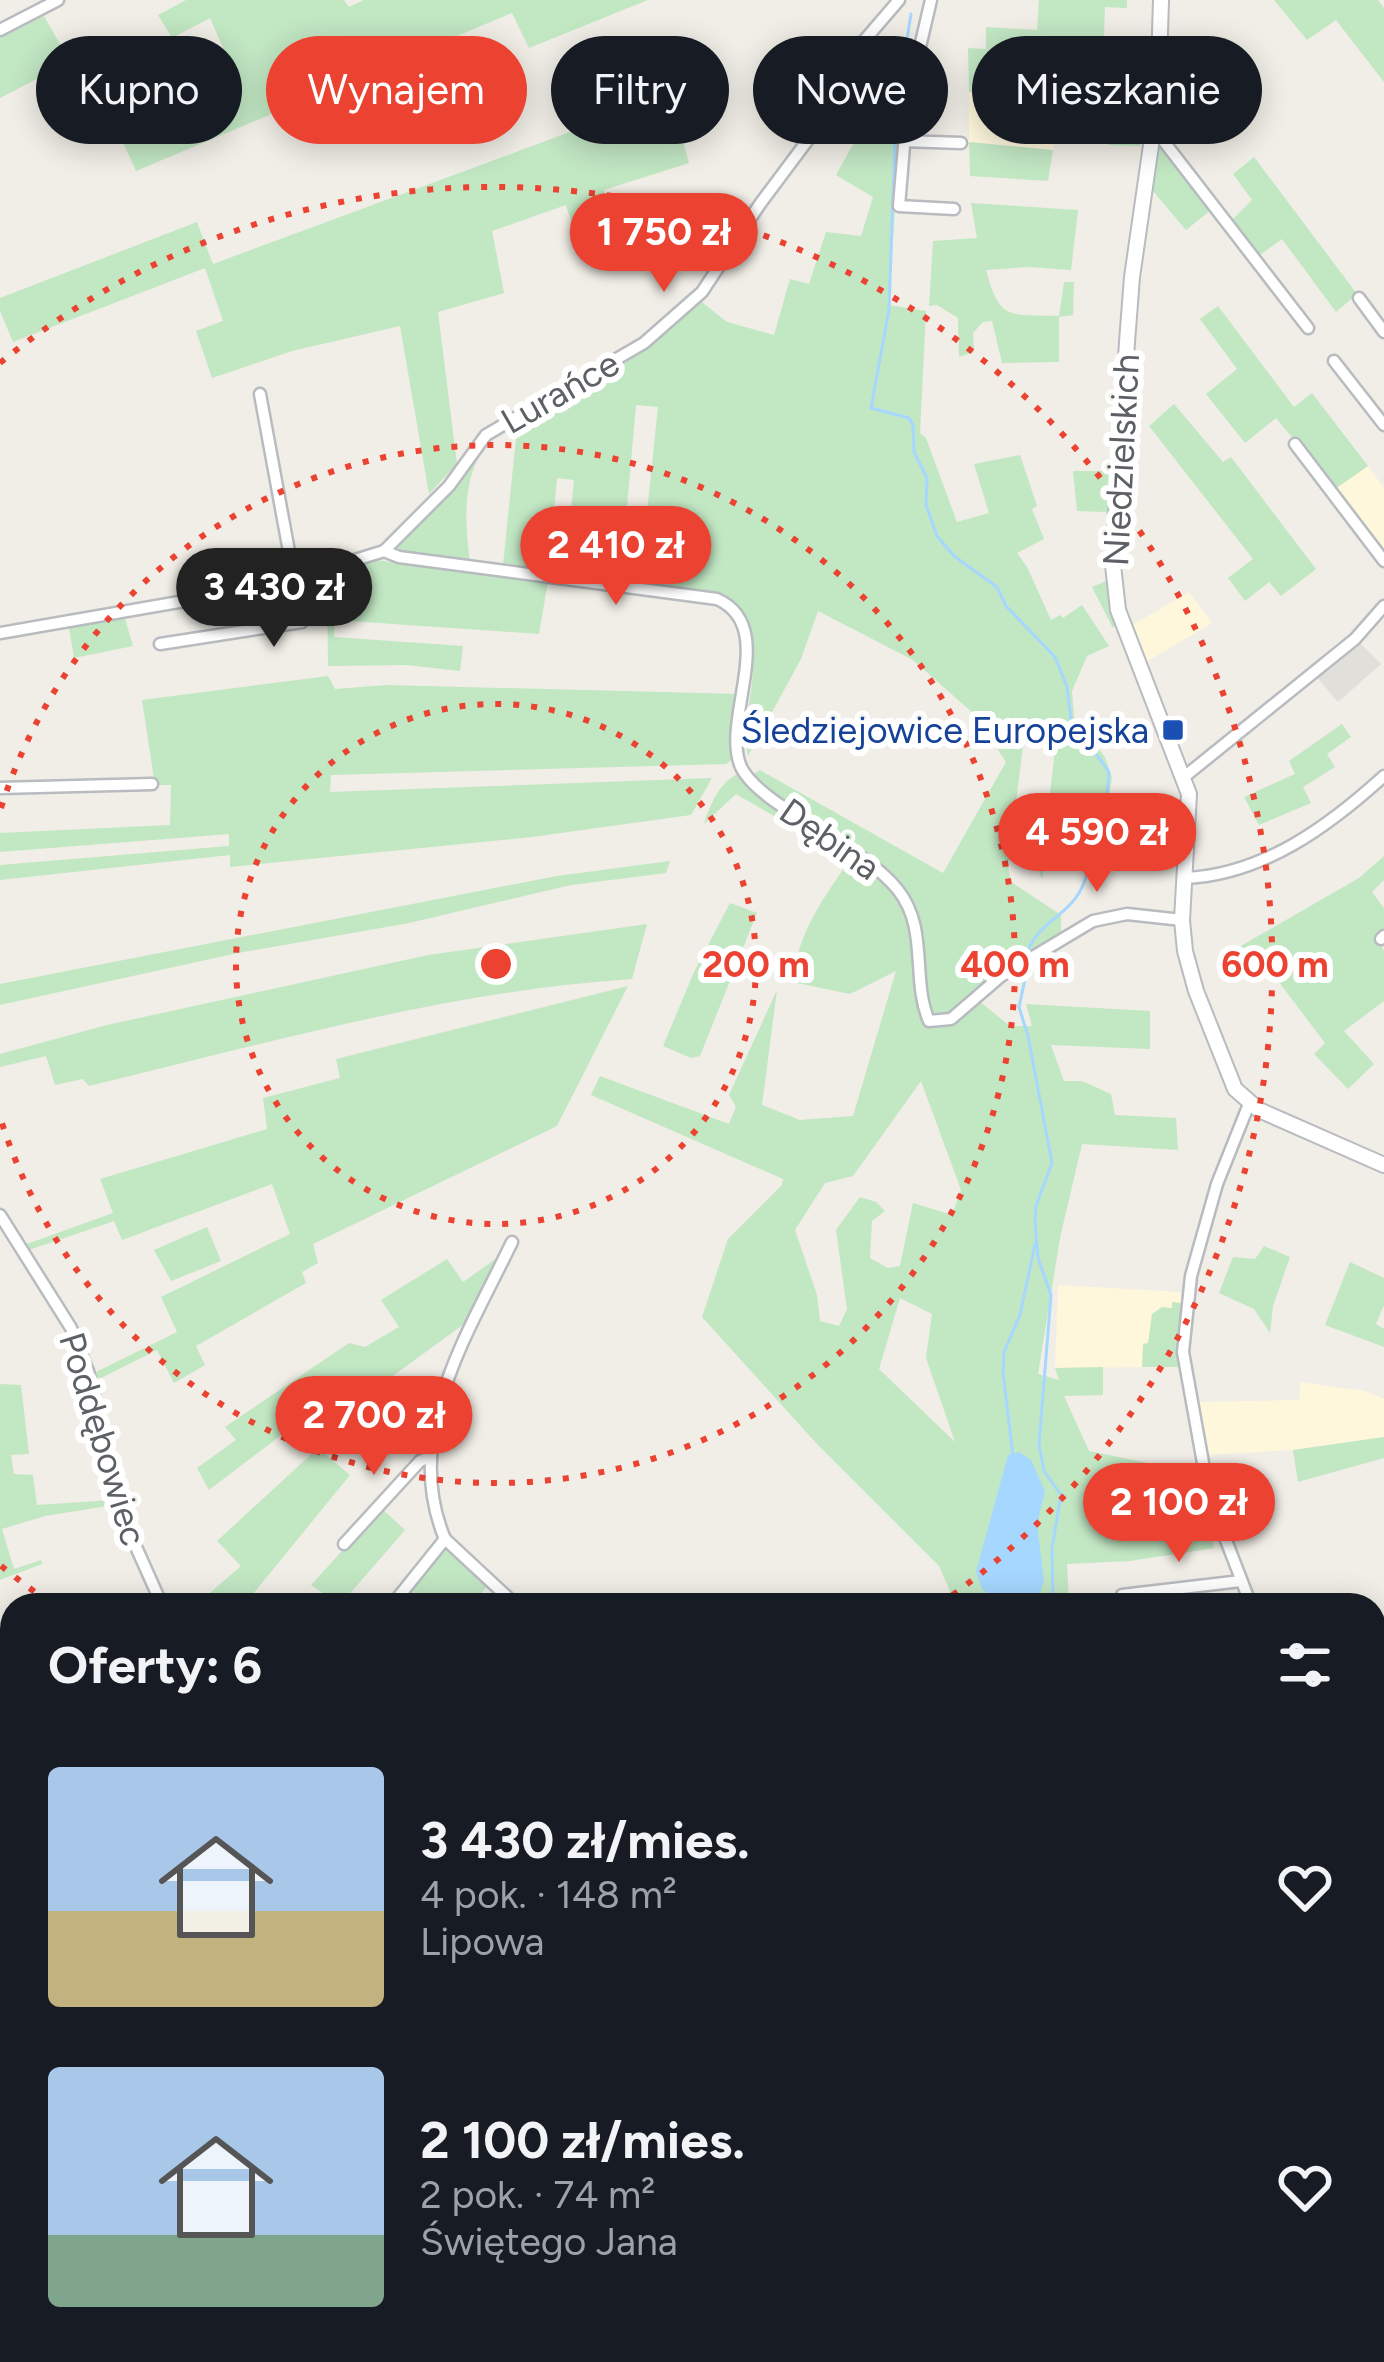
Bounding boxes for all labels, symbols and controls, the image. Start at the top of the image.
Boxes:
chip: Kupno [36,36,242,144]
chip: Wynajem [266,36,527,144]
chip: Filtry [551,36,729,144]
chip: Nowe [753,36,948,144]
chip: Mieszkanie [972,36,1262,144]
pin: 1 750 zł [540,193,788,295]
text: 1 750 zł [597,208,731,255]
street label: Lurańce [494,341,626,443]
street label: Niedzielskich [1094,353,1148,567]
pin: 2 410 zł [492,506,740,608]
text: 2 410 zł [547,521,685,568]
pin: 3 430 zł [150,548,398,650]
text: 3 430 zł [203,563,345,610]
place label: Śledziejowice Europejska [741,709,1149,752]
marker: Śledziejowice Europejska [1160,717,1186,743]
street label: Dębina [772,789,888,889]
pin: 4 590 zł [973,793,1221,895]
text: 4 590 zł [1025,808,1169,855]
centre of rings [475,943,517,985]
text: 200 m [702,943,810,986]
text: 400 m [960,943,1070,986]
text: 600 m [1221,943,1329,986]
street label: Poddębowiec [50,1327,156,1551]
pin: 2 700 zł [250,1376,498,1478]
text: 2 700 zł [302,1391,446,1438]
pin: 2 100 zł [1055,1463,1303,1565]
text: 2 100 zł [1110,1478,1248,1525]
icon: filters [1272,1632,1338,1698]
text: Oferty: 6 [48,1635,262,1696]
text: 3 430 zł/mies. [420,1810,750,1871]
icon: home [144,1815,288,1959]
icon: heart [1272,1854,1338,1920]
text: 4 pok. · 148 m² [420,1871,677,1918]
text: Lipowa [420,1918,545,1965]
text: 2 100 zł/mies. [420,2110,745,2171]
icon: home [144,2115,288,2259]
icon: heart [1272,2154,1338,2220]
text: 2 pok. · 74 m² [420,2171,655,2218]
text: Świętego Jana [420,2218,678,2265]

